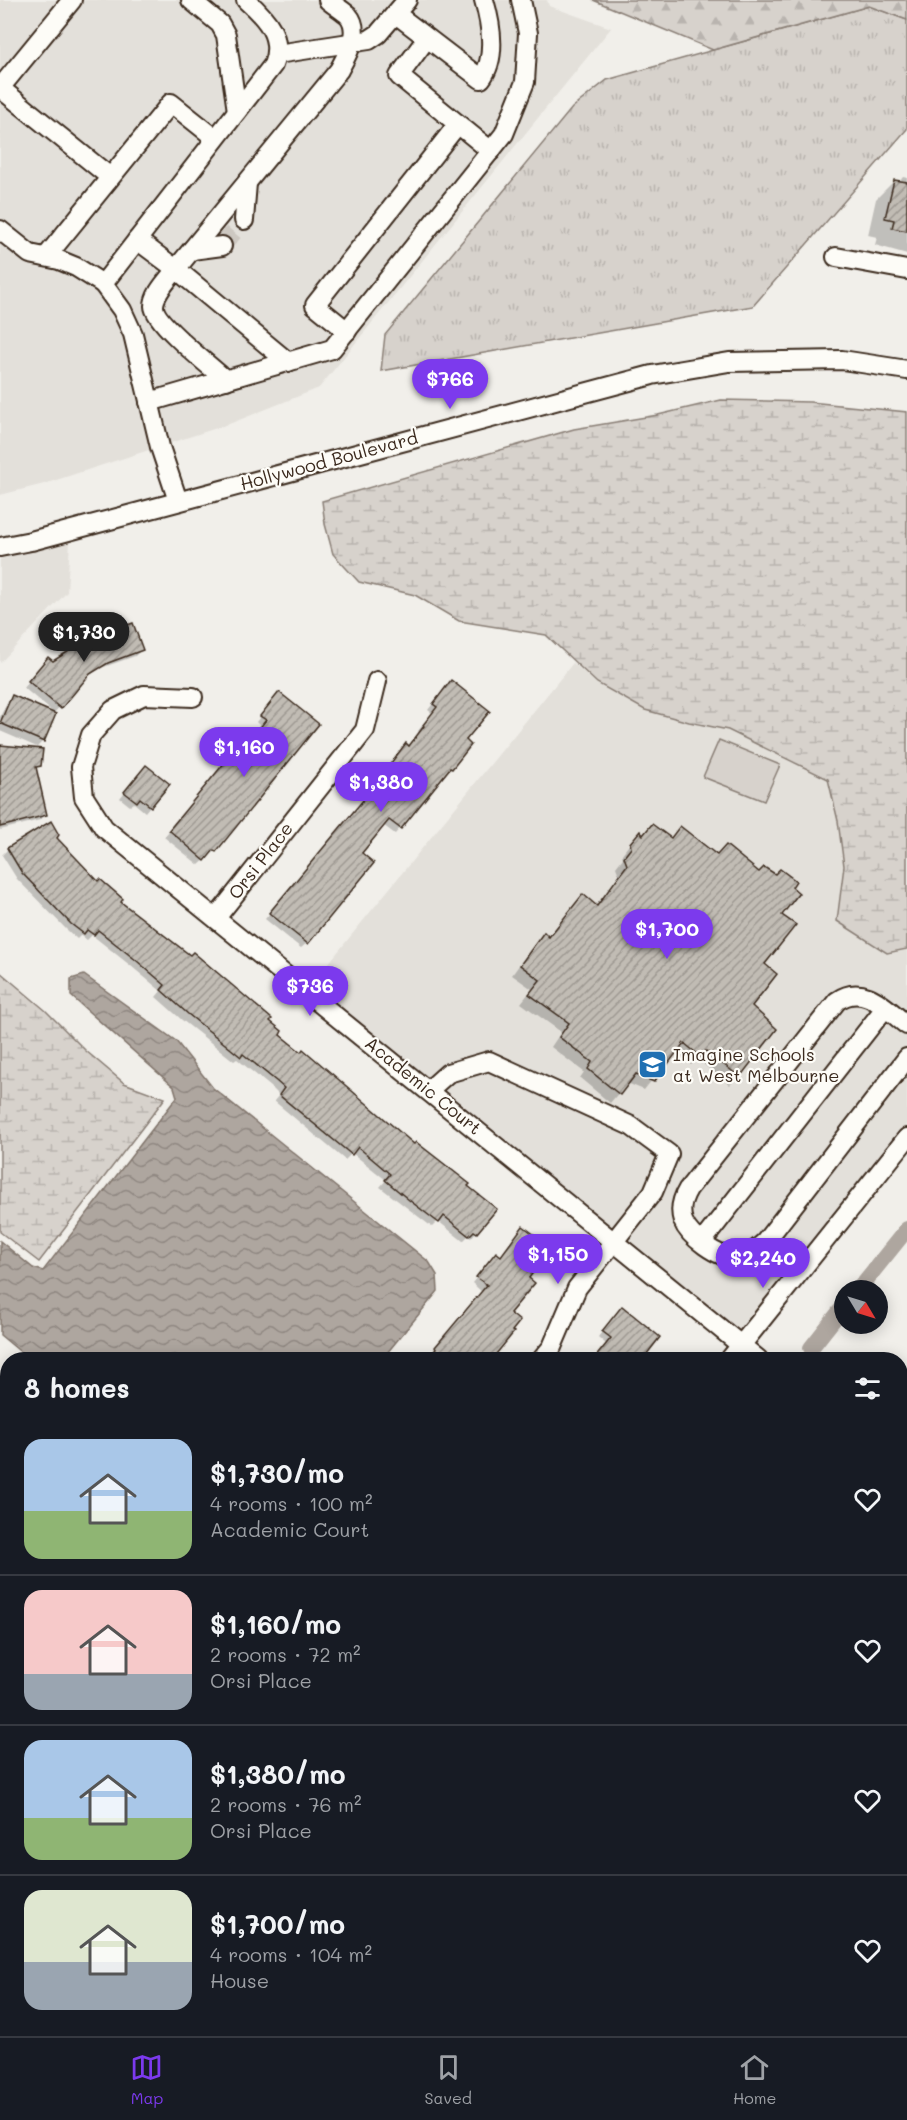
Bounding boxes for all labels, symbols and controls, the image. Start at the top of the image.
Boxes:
pin: $766 [414,359,486,410]
text: $766 [426,365,474,391]
street label: Hollywood Boulevard [237,425,420,495]
pin: $1,730 [35,612,133,663]
text: $1,730 [52,618,116,644]
pin: $1,160 [195,727,293,778]
text: $1,160 [213,733,275,759]
pin: $1,380 [332,762,430,813]
text: $1,380 [349,768,413,794]
street label: Orsi Place [223,817,298,904]
pin: $1,700 [618,909,716,960]
text: $1,700 [635,915,699,941]
pin: $736 [274,966,346,1017]
text: $736 [286,972,334,998]
street label: Academic Court [360,1031,487,1140]
place label: Imagine Schools at West Melbourne [673,1042,839,1087]
school or university icon: Imagine Schools at West Melbourne [636,1049,668,1081]
pin: $1,150 [509,1234,607,1285]
pin: $2,240 [714,1238,812,1289]
text: $1,150 [528,1240,588,1266]
text: $2,240 [730,1244,796,1270]
north arrow [834,1280,888,1334]
map controls [834,1280,888,1334]
text: 8 homes [24,1371,130,1405]
icon: filters [851,1372,884,1405]
text: $1,730/mo [210,1456,344,1490]
icon: home [72,1463,144,1535]
icon: heart [851,1483,884,1516]
text: 4 rooms · 100 m² [210,1490,373,1516]
text: Academic Court [210,1516,369,1542]
text: $1,160/mo [210,1607,341,1641]
icon: home [72,1614,144,1686]
icon: heart [851,1634,884,1667]
text: 2 rooms · 72 m² [210,1641,361,1667]
text: Orsi Place [210,1667,312,1693]
text: $1,380/mo [210,1757,346,1791]
icon: home [72,1764,144,1836]
icon: heart [851,1784,884,1817]
text: 2 rooms · 76 m² [210,1791,362,1817]
text: Orsi Place [210,1817,312,1843]
text: $1,700/mo [210,1907,345,1941]
icon: home [72,1914,144,1986]
icon: heart [851,1934,884,1967]
text: 4 rooms · 104 m² [210,1941,372,1967]
text: House [210,1967,269,1993]
tab: Map [130,2051,163,2108]
tab: Saved [424,2051,472,2108]
tab: Home [733,2051,776,2108]

